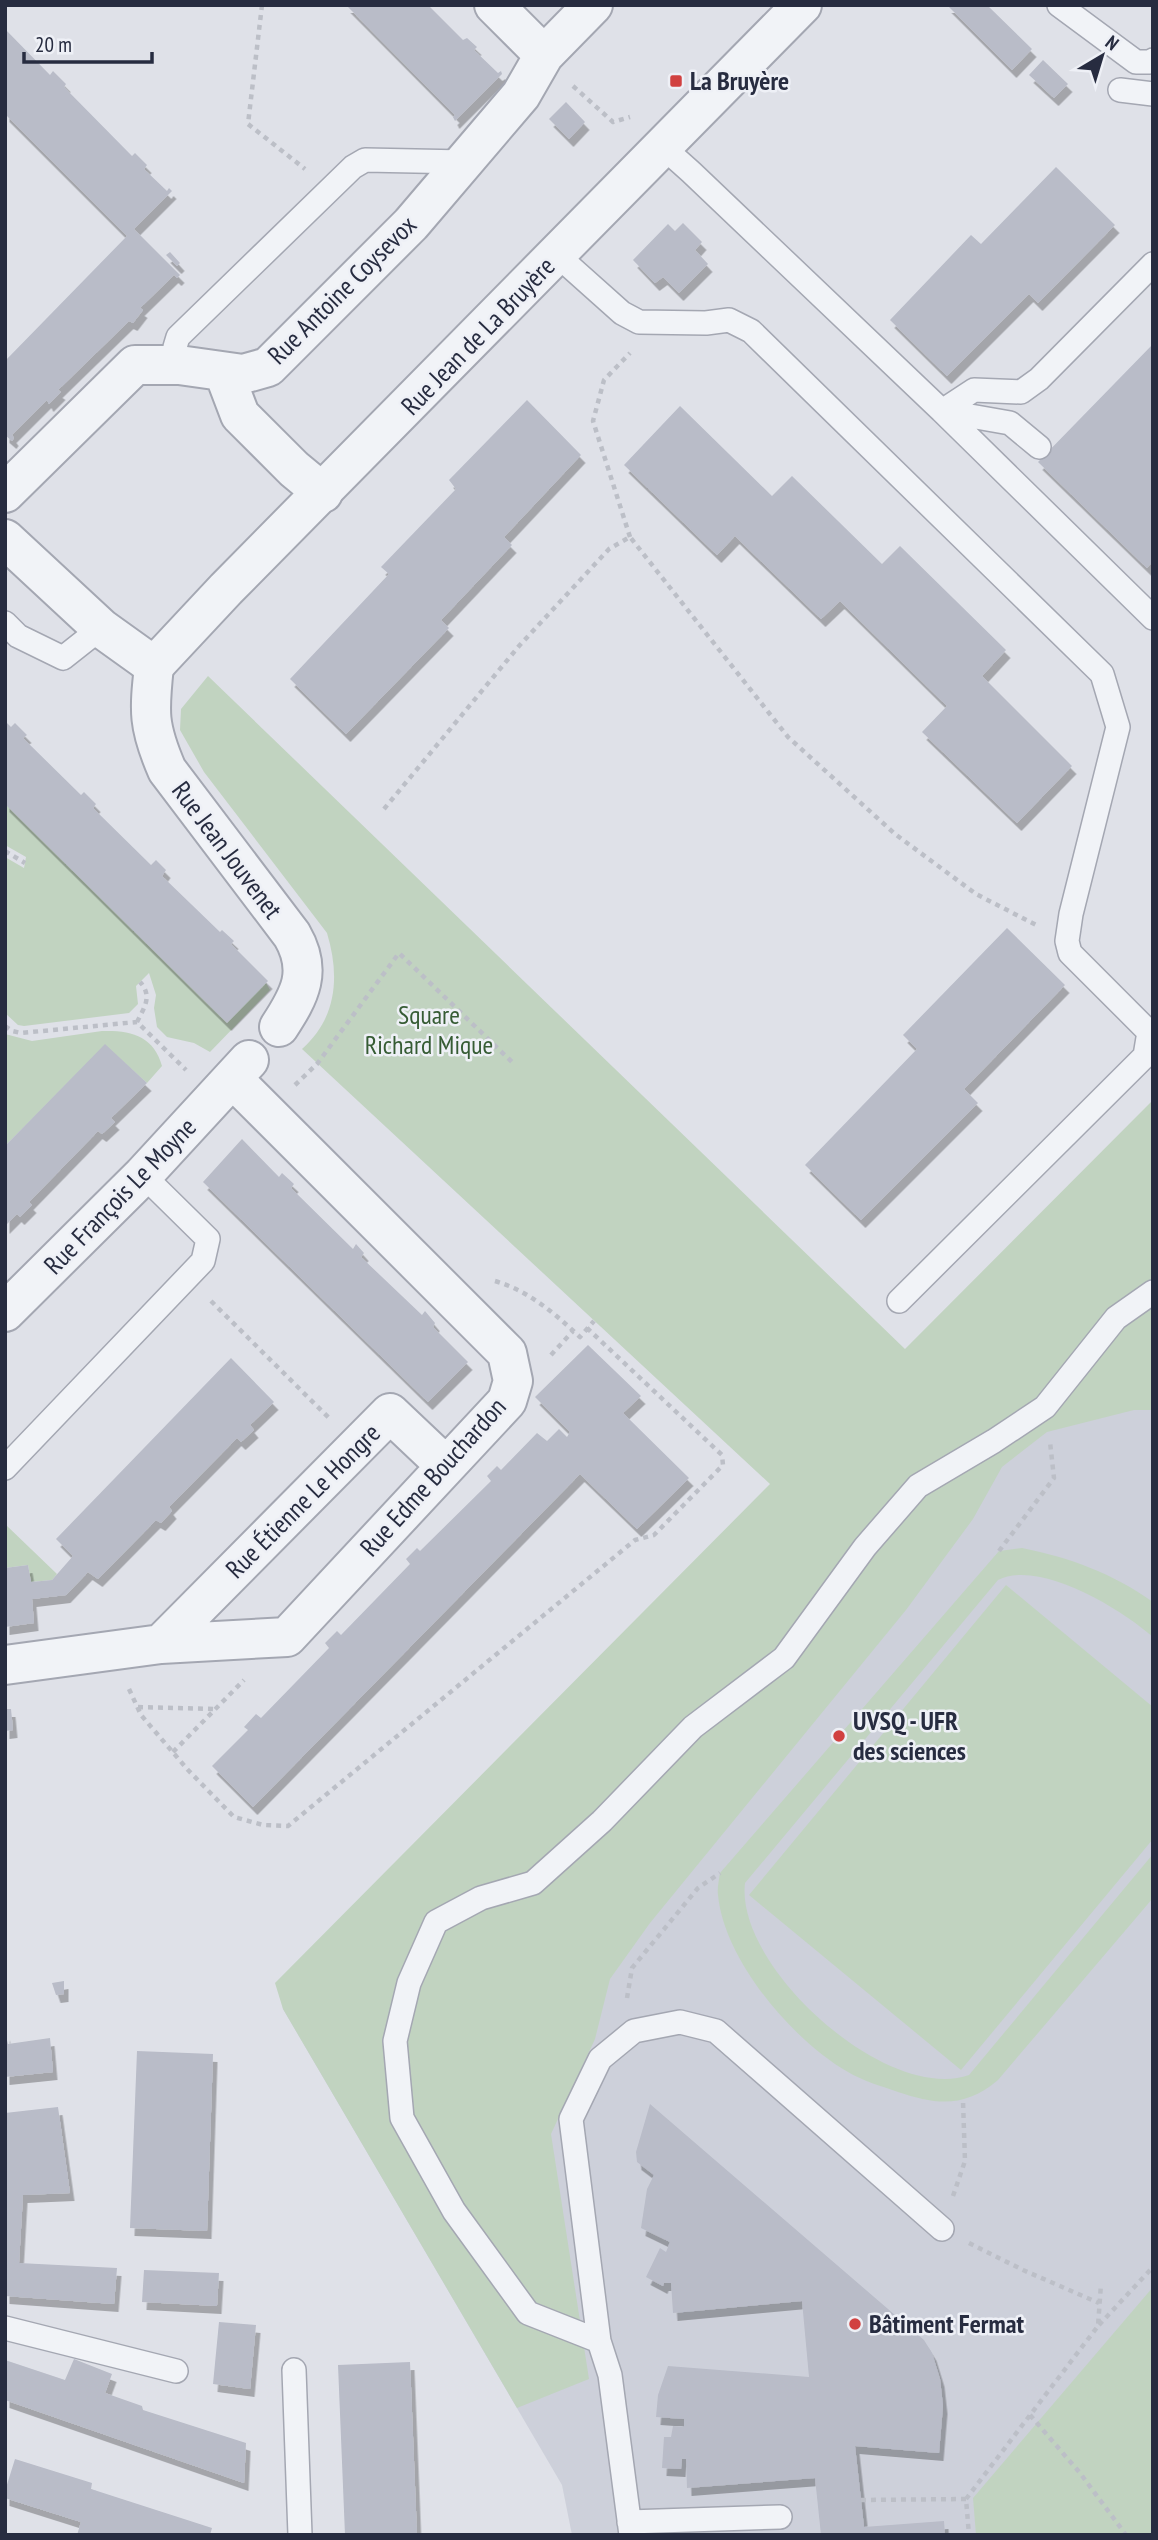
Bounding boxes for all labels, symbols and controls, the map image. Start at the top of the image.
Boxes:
scale bar [24,21,152,65]
north arrow [1067,21,1137,91]
text: N [1101,30,1124,55]
text: 20 m [35,31,72,58]
place label: La Bruyère [690,64,789,97]
marker: La Bruyère [668,73,684,89]
street label: Rue Antoine Coysevox [260,208,423,371]
street label: Rue Jean de La Bruyère [394,250,561,422]
street label: Rue Jean Jouvenet [165,775,290,925]
park label: Square Richard Mique [365,998,493,1061]
street label: Rue François Le Moyne [37,1110,203,1281]
street label: Rue Edme Bouchardon [353,1390,513,1563]
street label: Rue Étienne Le Hongre [218,1416,387,1585]
place label: UVSQ - UFR des sciences [853,1704,966,1767]
marker: UVSQ - UFR des sciences [831,1728,847,1744]
place label: Bâtiment Fermat [869,2307,1024,2340]
marker: Bâtiment Fermat [847,2316,863,2332]

